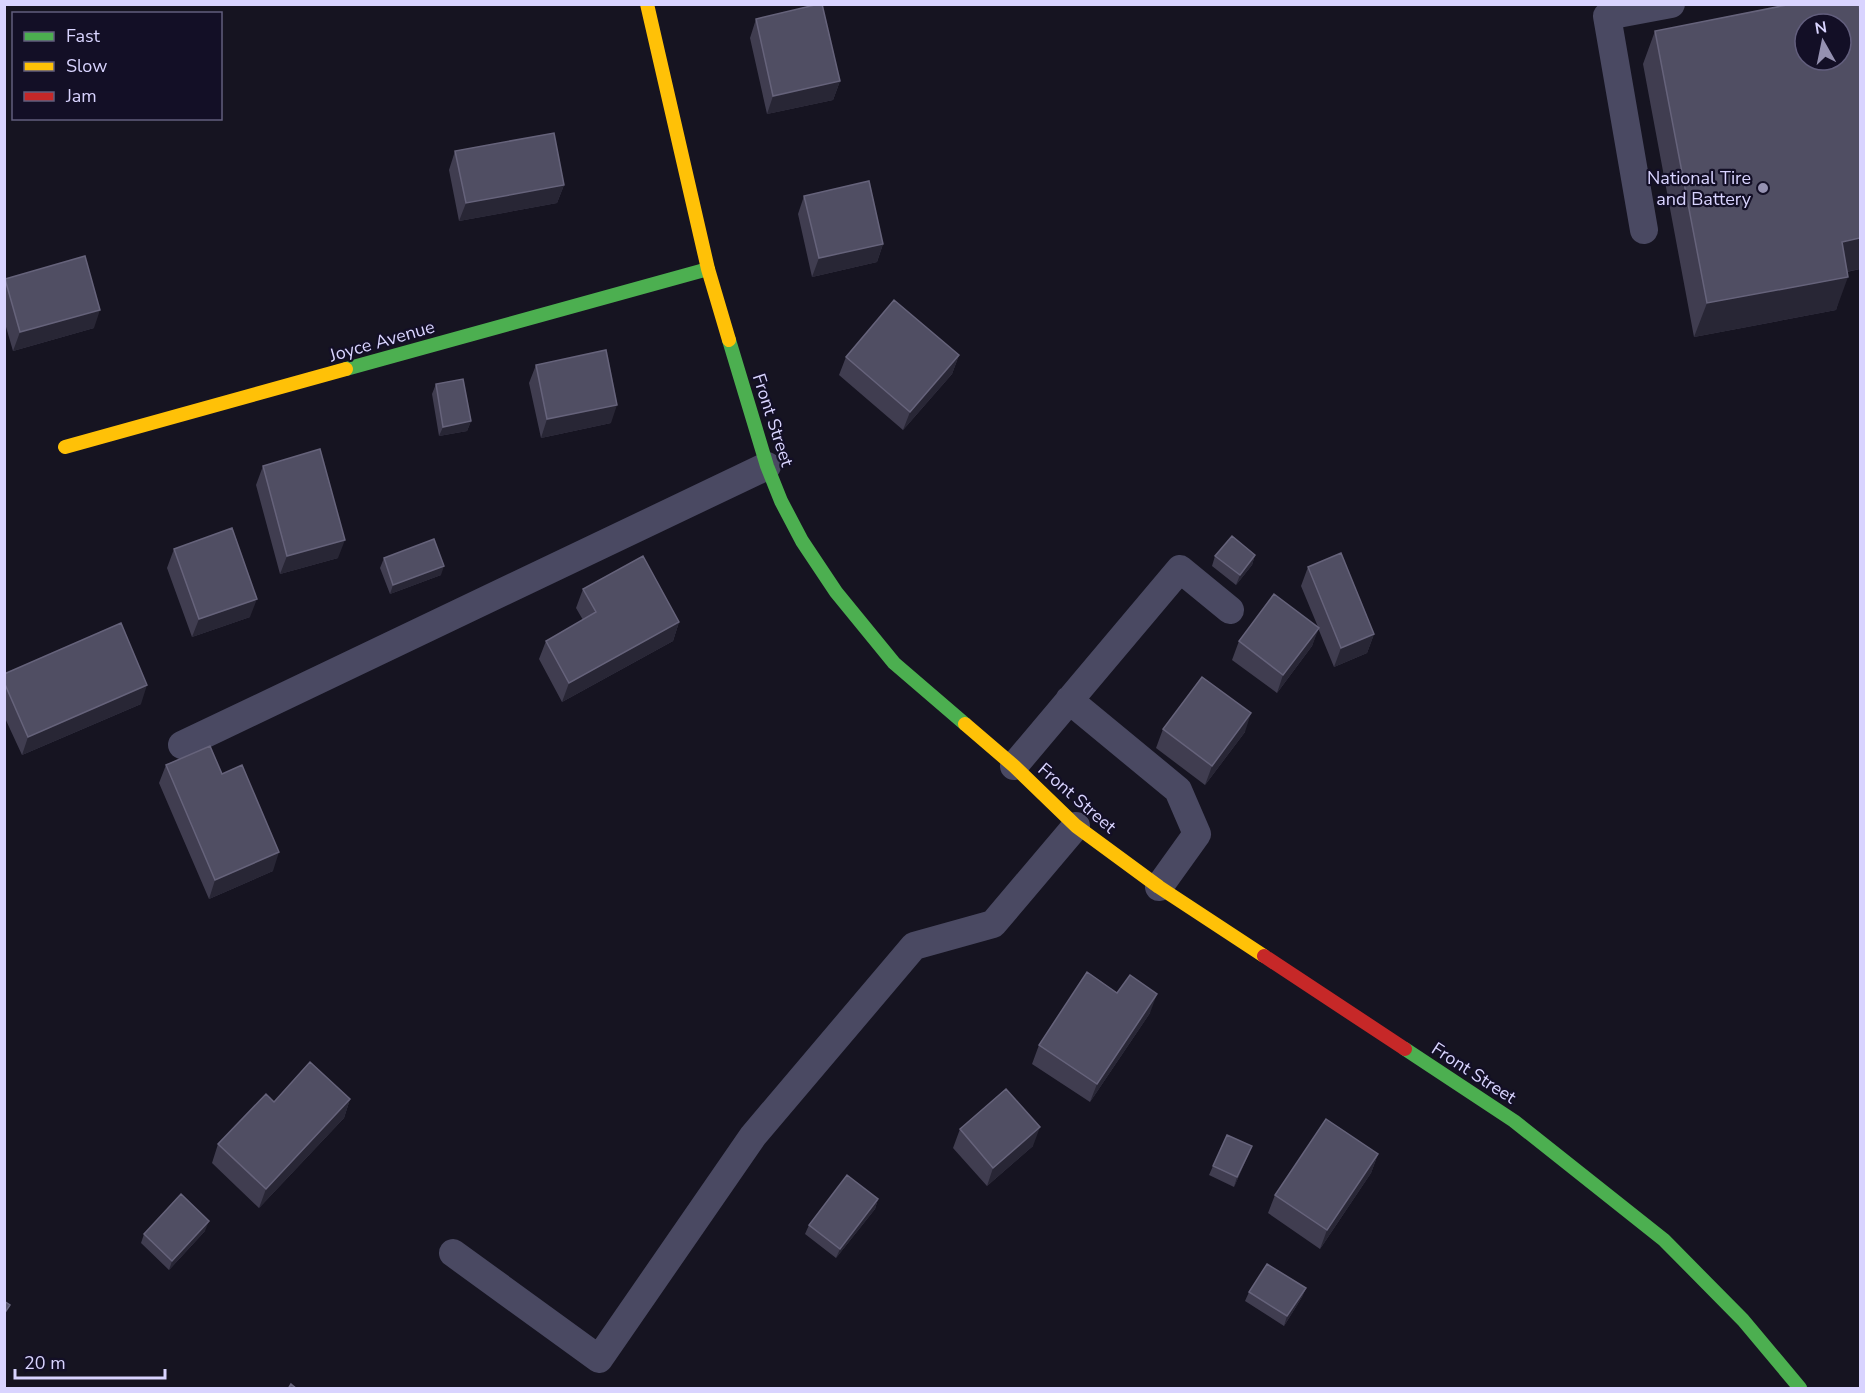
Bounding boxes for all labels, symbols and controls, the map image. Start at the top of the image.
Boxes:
legend [12,12,222,120]
north arrow [1793,12,1853,72]
text: N [1813,16,1828,40]
text: Fast [66,24,101,48]
text: Slow [66,54,107,78]
text: Jam [65,84,97,108]
place label: National Tire and Battery [1647,166,1752,211]
marker: National Tire and Battery [1756,181,1770,195]
street label: Joyce Avenue [326,315,437,368]
street label: Front Street [747,371,800,470]
street label: Front Street [1033,757,1122,839]
street label: Front Street [1427,1037,1521,1110]
scale bar [15,1342,165,1380]
text: 20 m [24,1351,66,1375]

